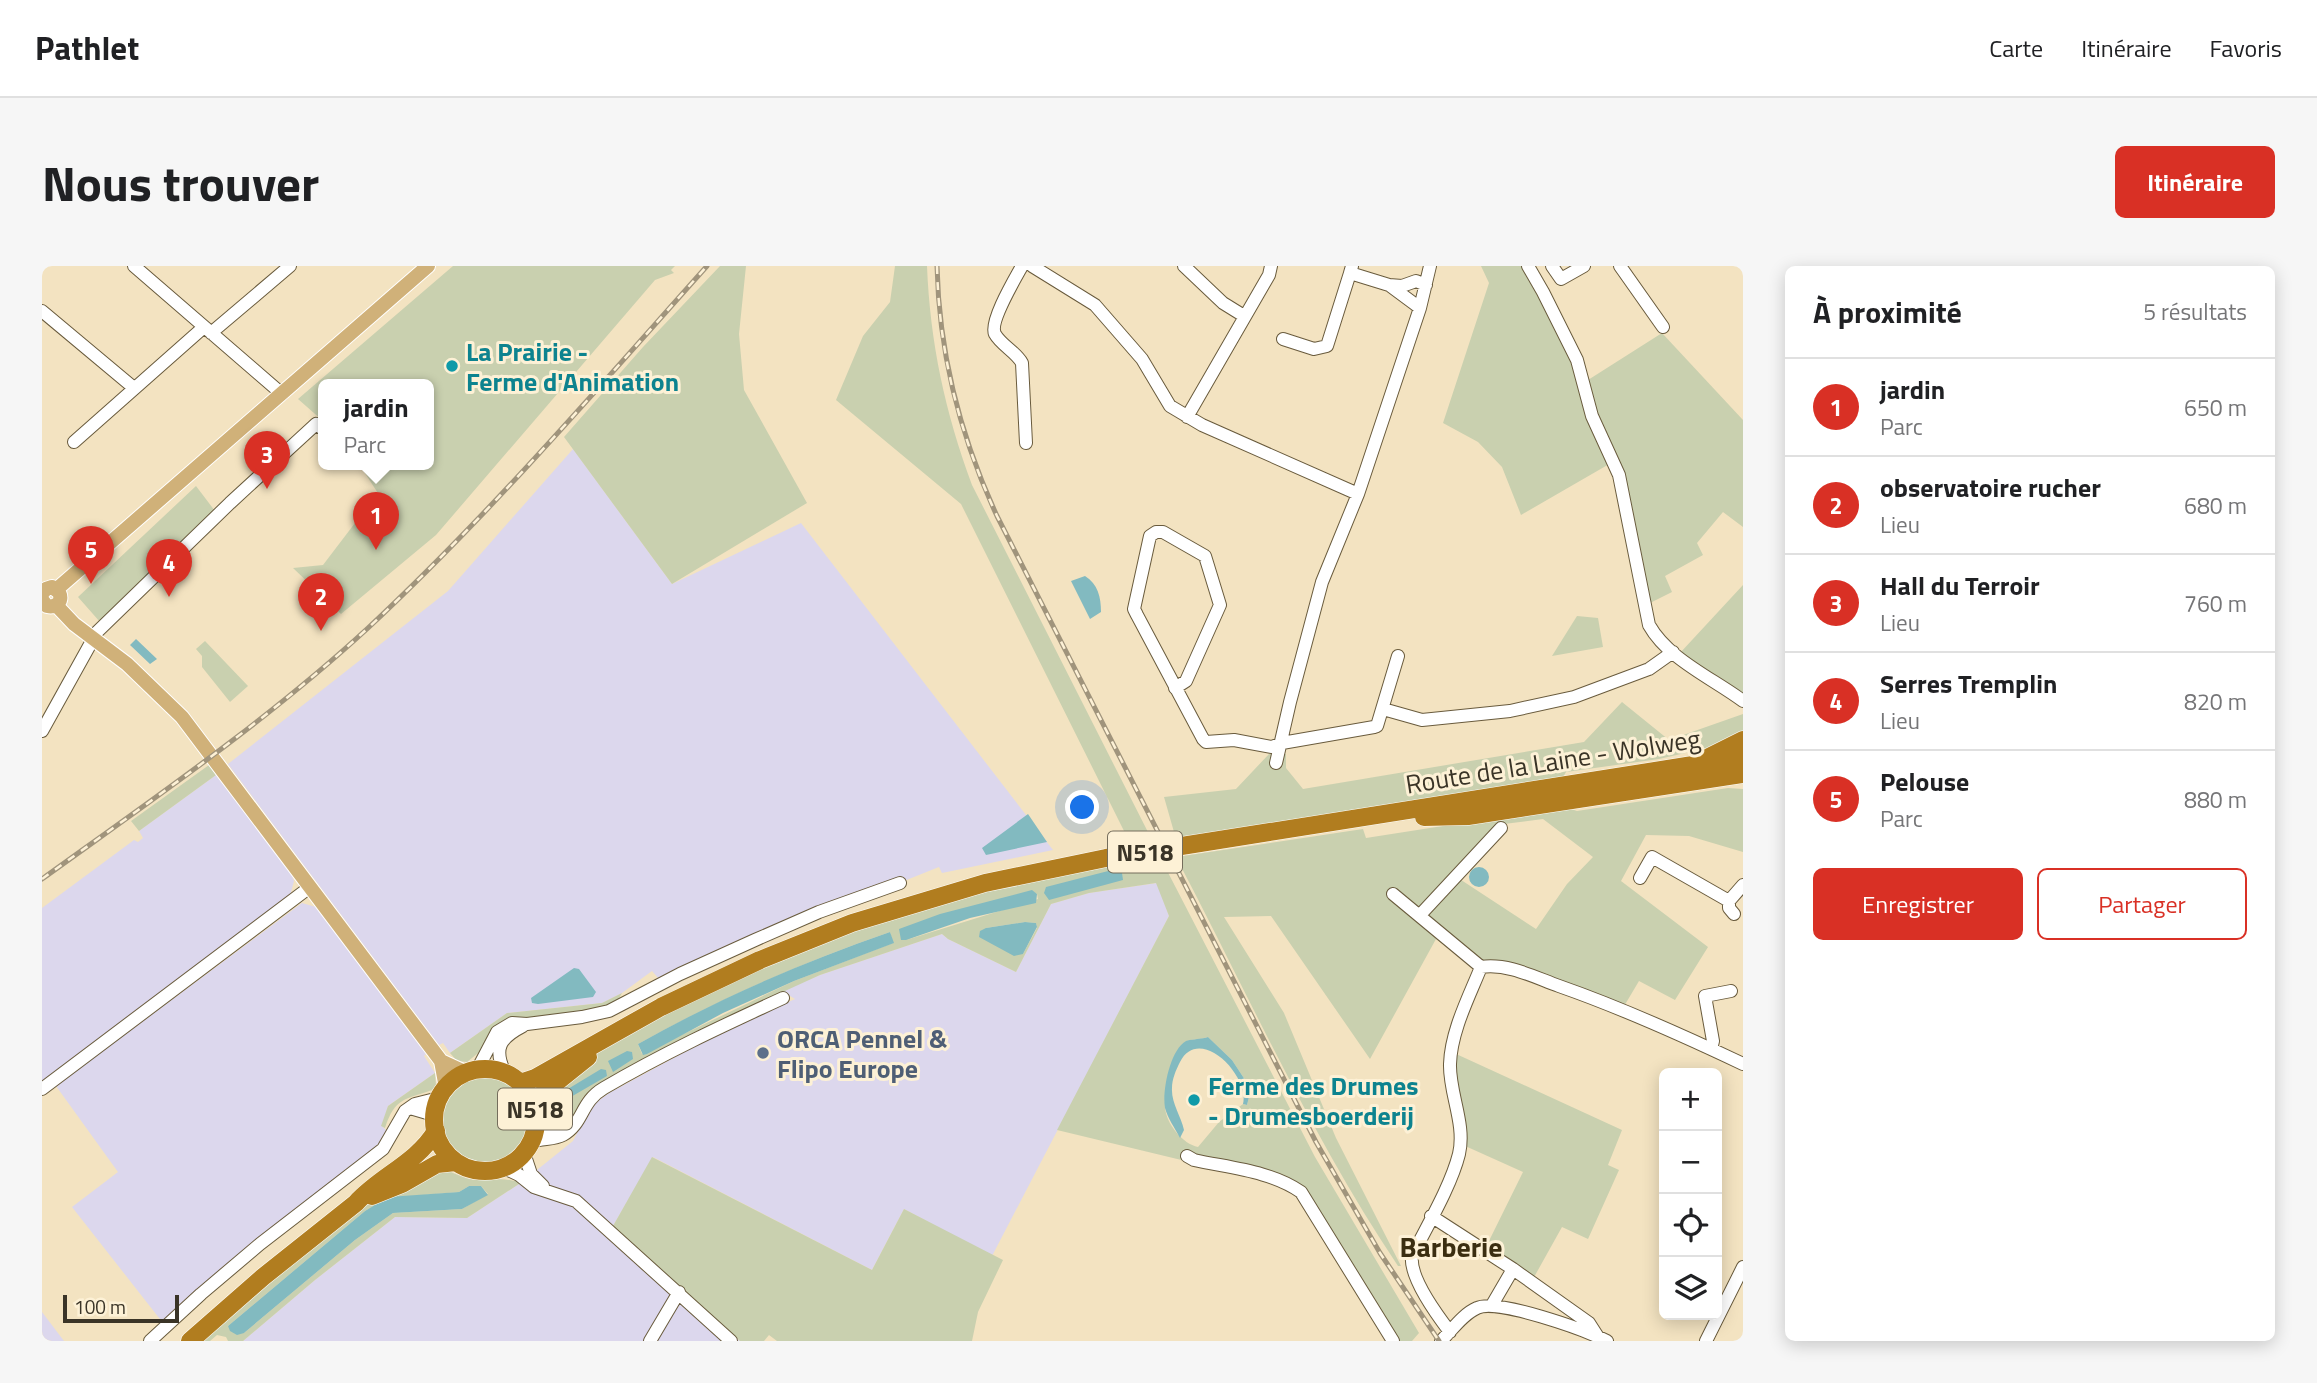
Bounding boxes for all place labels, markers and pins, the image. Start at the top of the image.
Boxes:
place label: La Prairie - Ferme d'Animation [466,332,679,401]
marker: La Prairie - Ferme d'Animation [444,358,460,374]
pin: 3 [244,431,290,489]
pin: 1 [353,492,399,550]
pin: 5 [68,526,114,584]
pin: 4 [146,539,192,597]
pin: 2 [298,573,344,631]
place label: ORCA Pennel & Flipo Europe [777,1019,947,1088]
marker: ORCA Pennel & Flipo Europe [755,1045,771,1061]
place label: Ferme des Drumes - Drumesboerderij [1208,1066,1419,1135]
marker: Ferme des Drumes - Drumesboerderij [1186,1092,1202,1108]

